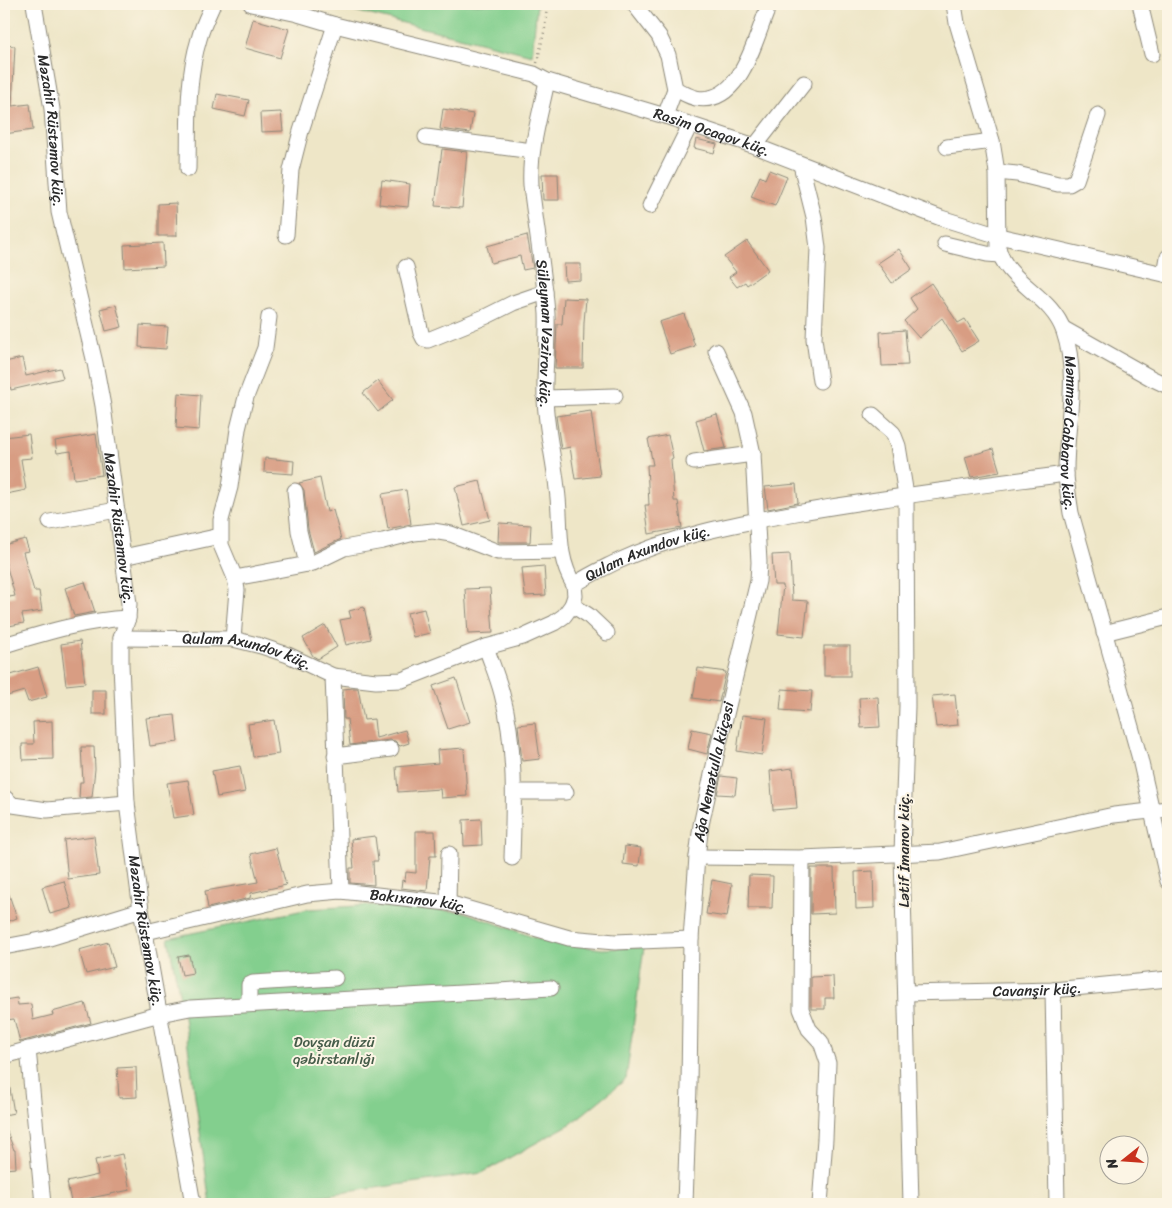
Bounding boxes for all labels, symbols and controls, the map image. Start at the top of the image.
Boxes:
street label: Məzahir Rüstəmov küç. [30,52,72,208]
street label: Rasim Ocaqov küç. [650,100,774,164]
street label: Süleyman Vəzirov küç. [528,258,560,409]
street label: Məmməd Cabbarov küç. [1053,354,1084,512]
street label: Məzahir Rüstəmov küç. [96,451,142,606]
street label: Qulam Axundov küç. [580,518,713,589]
street label: Qulam Axundov küç. [182,626,316,677]
street label: Ağa Nemətulla küçəsi [686,698,742,845]
street label: Lətif İmanov küç. [891,792,917,908]
street label: Məzahir Rüstəmov küç. [121,853,171,1009]
street label: Bakıxanov küç. [368,881,471,921]
street label: Cavanşir küç. [992,974,1082,1004]
park label: Dovşan düzü qəbirstanlığı [293,1029,376,1072]
north arrow [1100,1136,1150,1186]
text: N [1099,1155,1126,1173]

